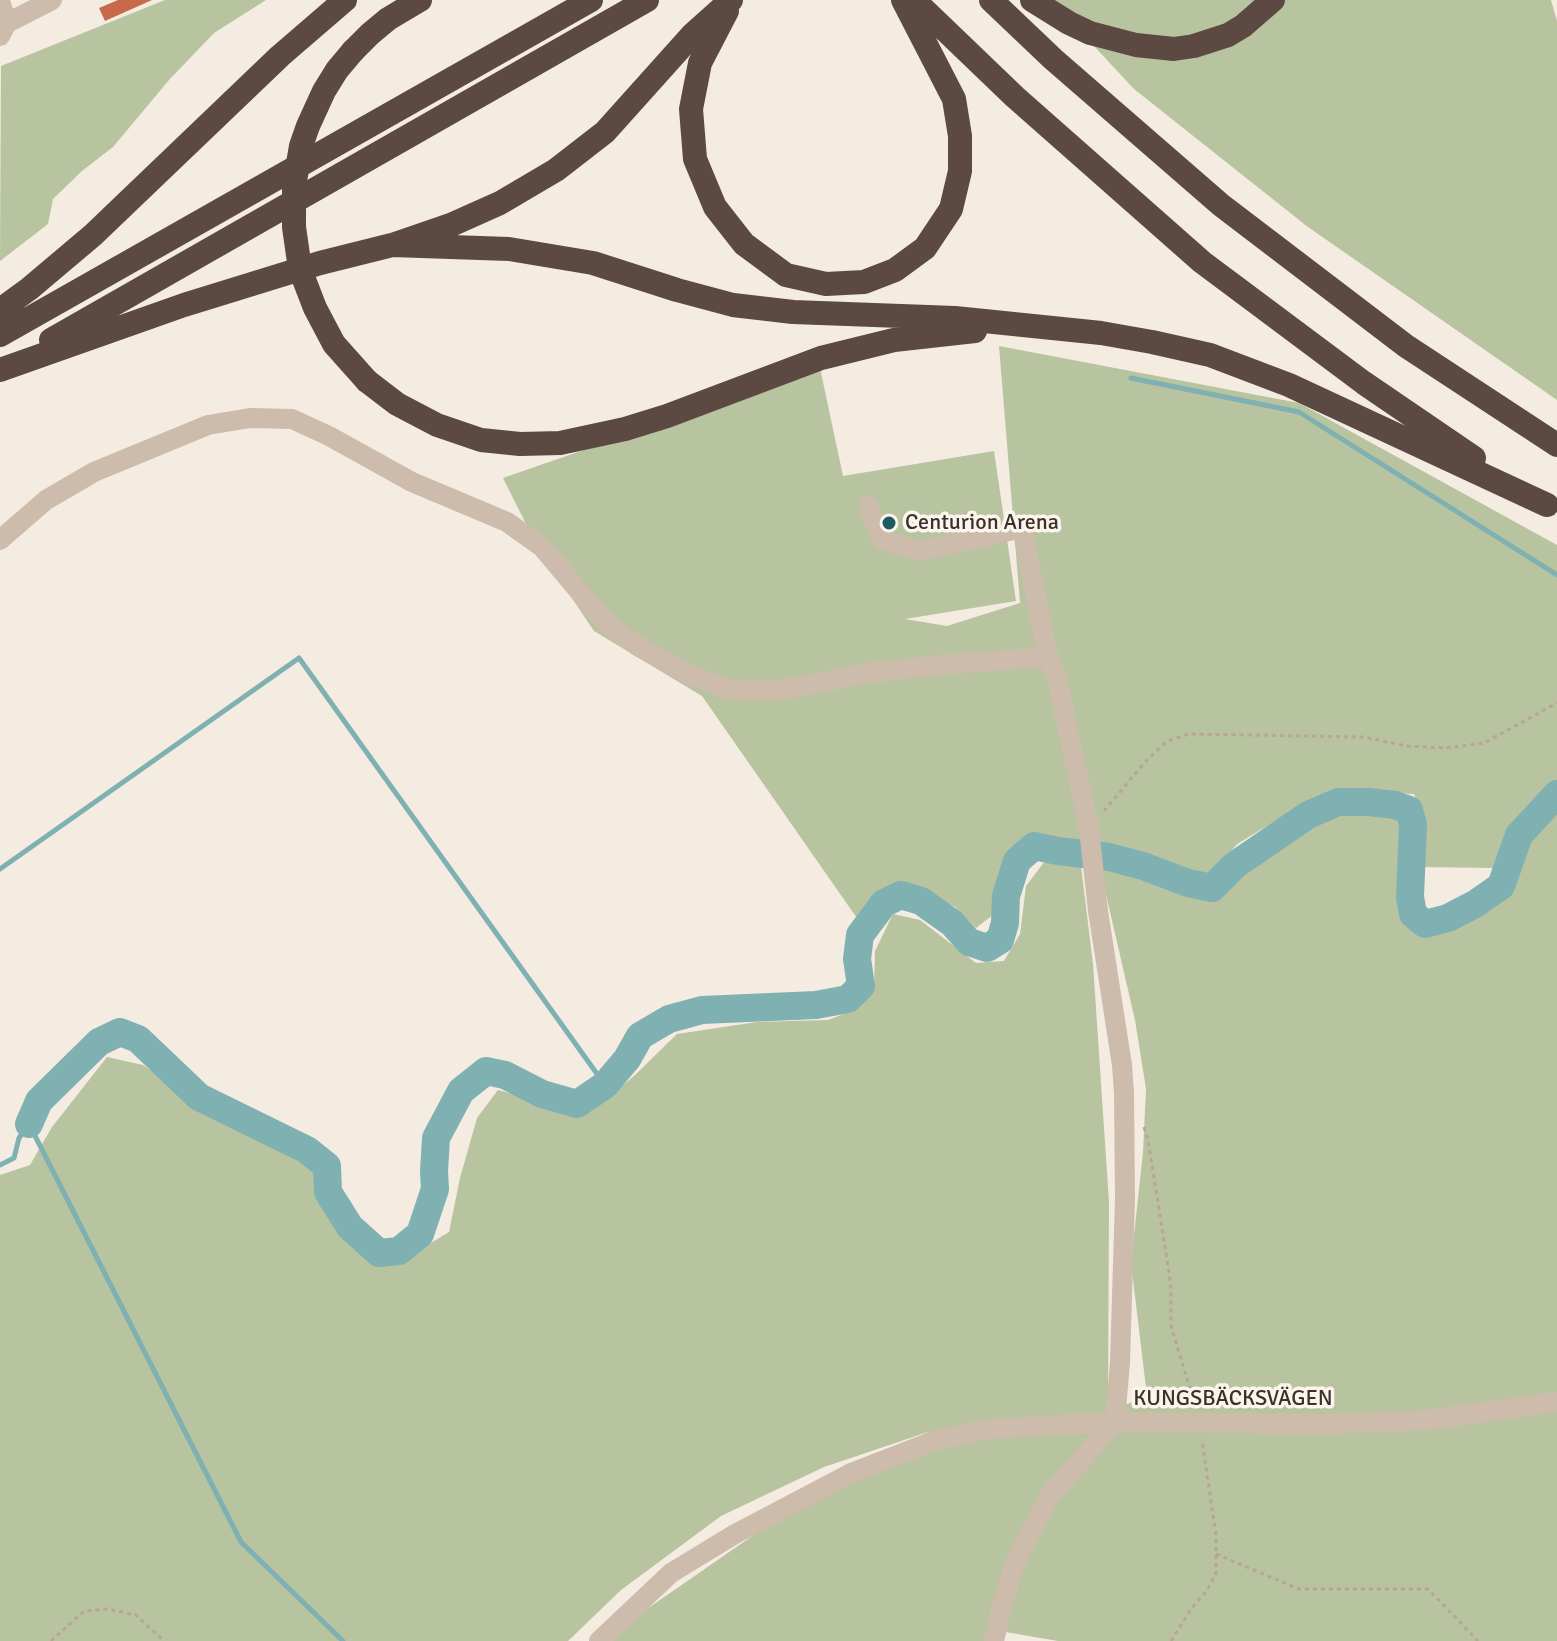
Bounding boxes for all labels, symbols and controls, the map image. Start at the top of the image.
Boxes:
place label: Centurion Arena [905,510,1059,536]
marker: Centurion Arena [880,514,898,532]
street label: KUNGSBÄCKSVÄGEN [1133,1386,1333,1412]

